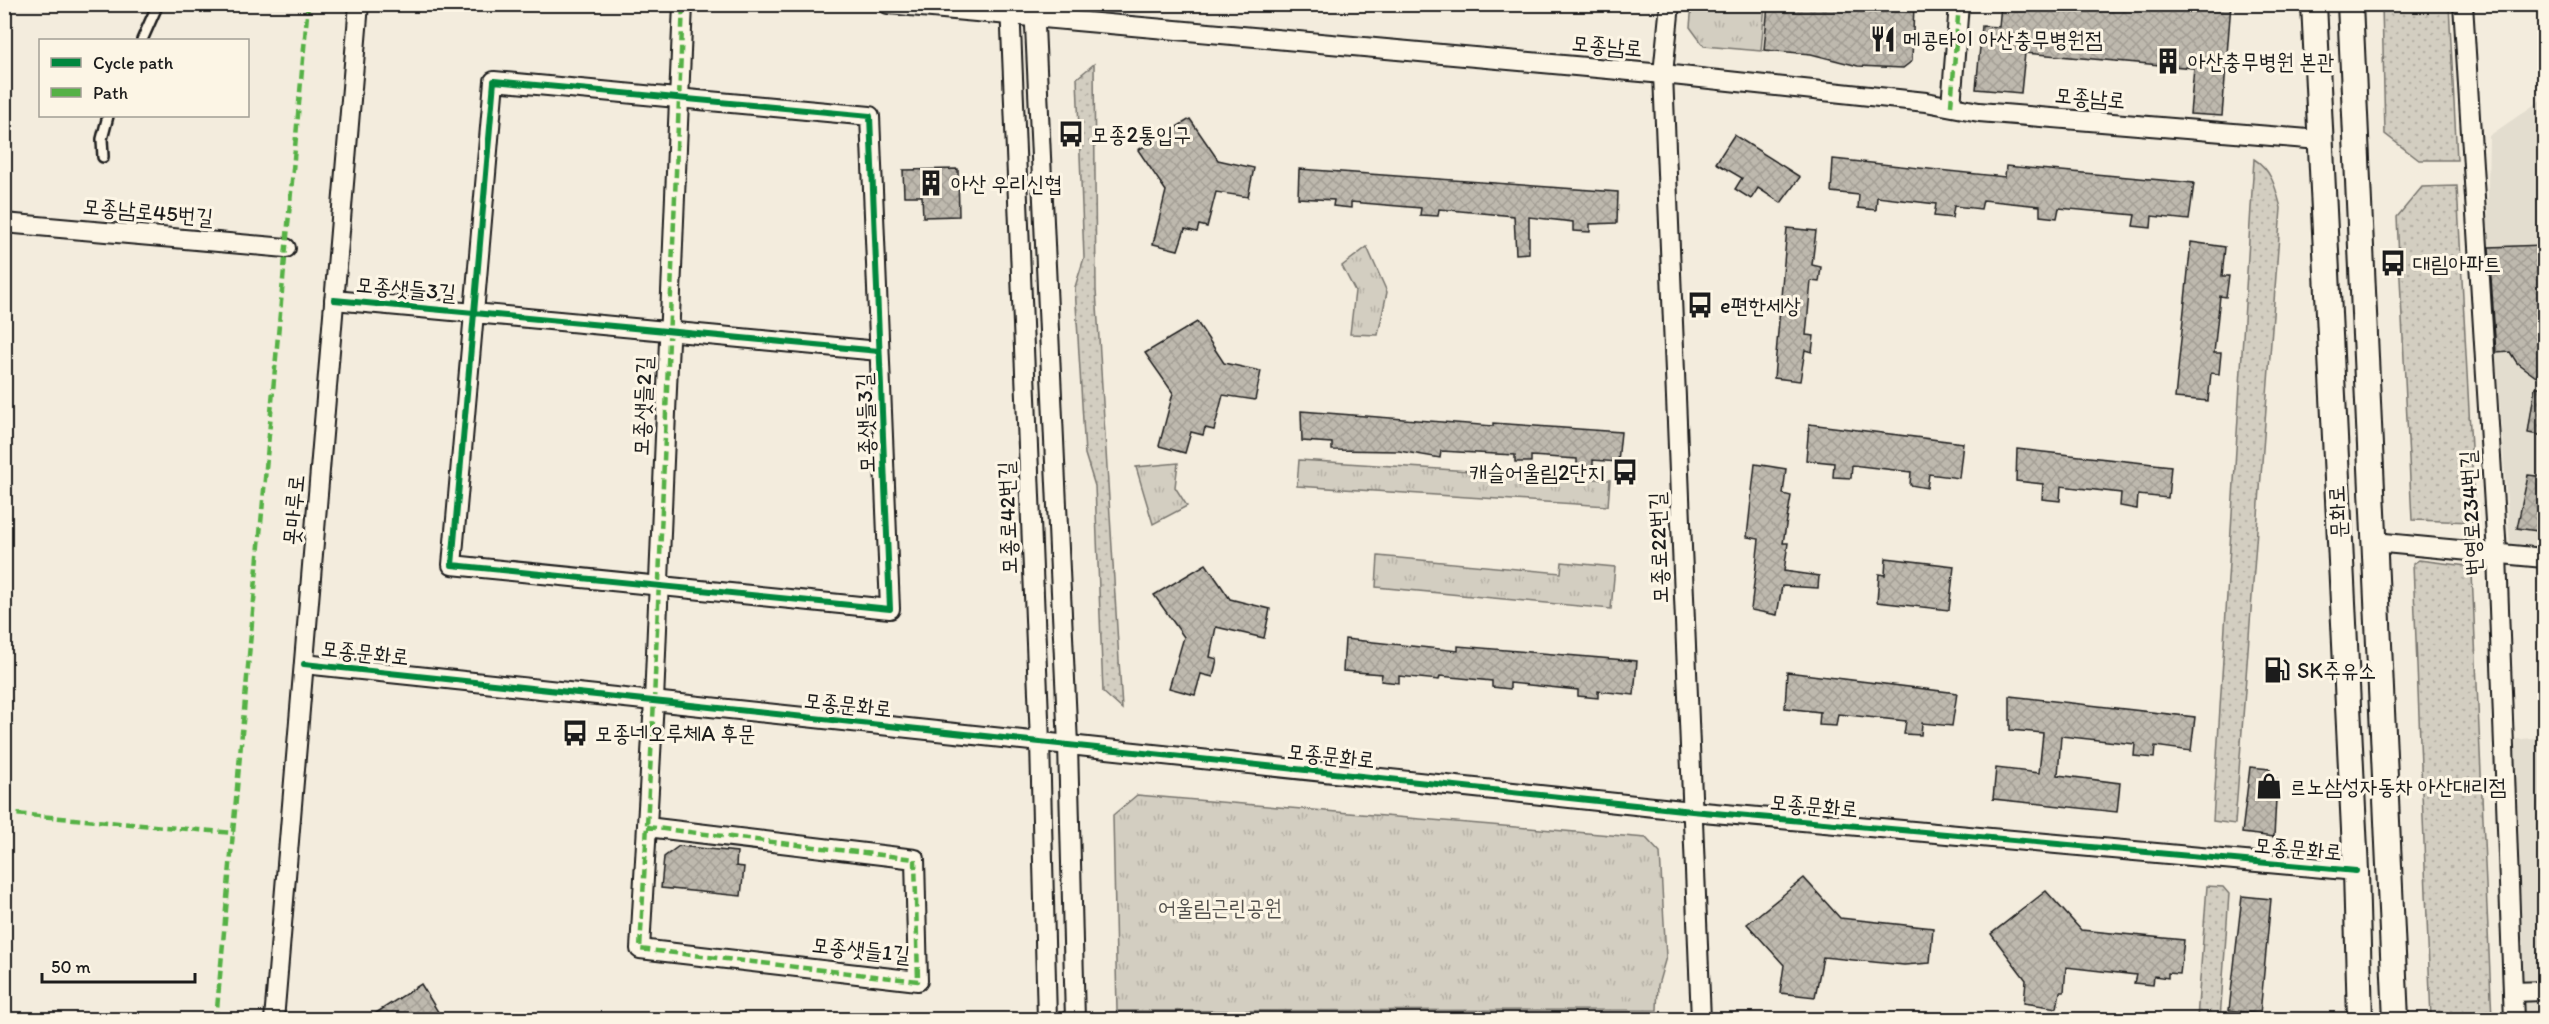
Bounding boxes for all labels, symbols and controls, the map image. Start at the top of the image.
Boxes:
restaurant icon: 메콩타이 아산충무병원점 [1868,24,1898,54]
place label: 메콩타이 아산충무병원점 [1903,26,2103,53]
street label: 모종남로 [1571,29,1643,62]
legend [39,39,249,117]
building icon: 아산충무병원 본관 [2153,46,2183,76]
place label: 아산충무병원 본관 [2188,48,2335,75]
text: Cycle path [93,52,174,74]
street label: 모종남로 [2054,81,2126,114]
text: Path [93,82,128,104]
bus stop icon: 모종2통입구 [1056,119,1086,149]
place label: 모종2통입구 [1091,121,1191,148]
building icon: 아산 우리신협 [916,168,946,198]
place label: 아산 우리신협 [951,170,1062,197]
street label: 모종남로45번길 [82,192,215,231]
bus stop icon: 대림아파트 [2378,248,2408,278]
place label: 대림아파트 [2413,250,2502,277]
street label: 모종샛들3길 [355,271,457,306]
bus stop icon: e편한세상 [1685,290,1715,320]
place label: e편한세상 [1720,292,1801,319]
street label: 모종샛들2길 [627,355,658,457]
street label: 모종샛들3길 [850,372,881,474]
street label: 번영로234번길 [2454,449,2487,576]
bus stop icon: 캐슬어울림2단지 [1610,457,1640,487]
place label: 캐슬어울림2단지 [1470,459,1605,486]
street label: 모종로42번길 [992,461,1023,575]
street label: 못마루로 [277,474,310,546]
street label: 문화로 [2323,485,2352,539]
street label: 모종로22번길 [1643,491,1674,604]
street label: 모종문화로 [320,634,410,671]
fuel station icon: SK주유소 [2262,655,2292,685]
place label: SK주유소 [2297,657,2376,684]
street label: 모종문화로 [803,686,893,723]
bus stop icon: 모종네오루체A 후문 [560,718,590,748]
place label: 모종네오루체A 후문 [595,720,756,747]
street label: 모종문화로 [1286,737,1376,774]
shop icon: 르노삼성자동차 아산대리점 [2254,771,2284,801]
place label: 르노삼성자동차 아산대리점 [2289,773,2506,800]
street label: 모종문화로 [1769,788,1859,823]
street label: 모종문화로 [2253,831,2343,866]
park label: 어울림근린공원 [1158,894,1282,921]
street label: 모종샛들1길 [810,931,912,968]
scale bar [42,946,195,984]
text: 50 m [51,956,91,978]

